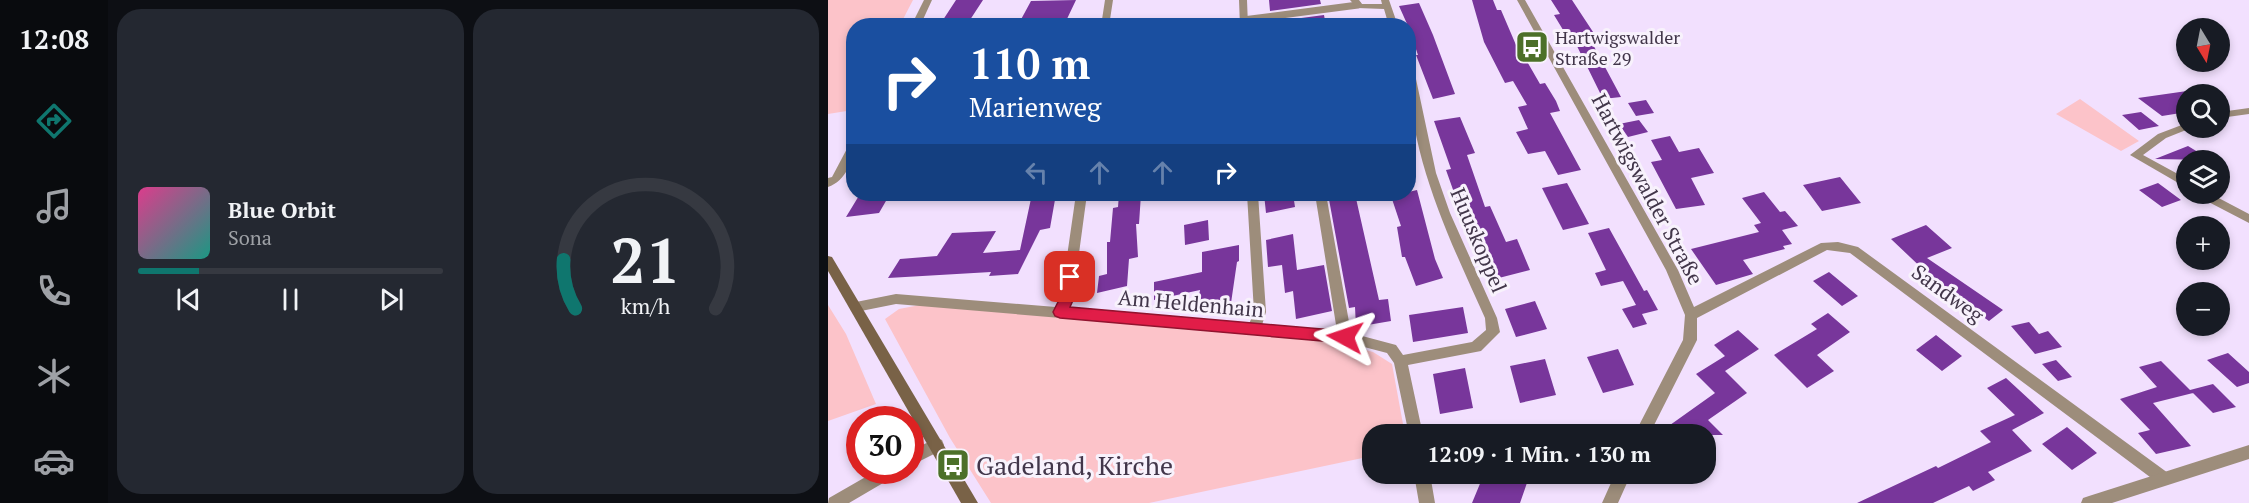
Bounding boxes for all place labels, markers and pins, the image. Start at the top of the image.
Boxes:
place label: Hartwigswalder Straße 29 [1555,25,1680,70]
bus stop icon: Hartwigswalder Straße 29 [1514,29,1550,65]
pin [1044,251,1095,302]
bus stop icon: Gadeland, Kirche [935,447,971,483]
place label: Gadeland, Kirche [976,448,1173,482]

